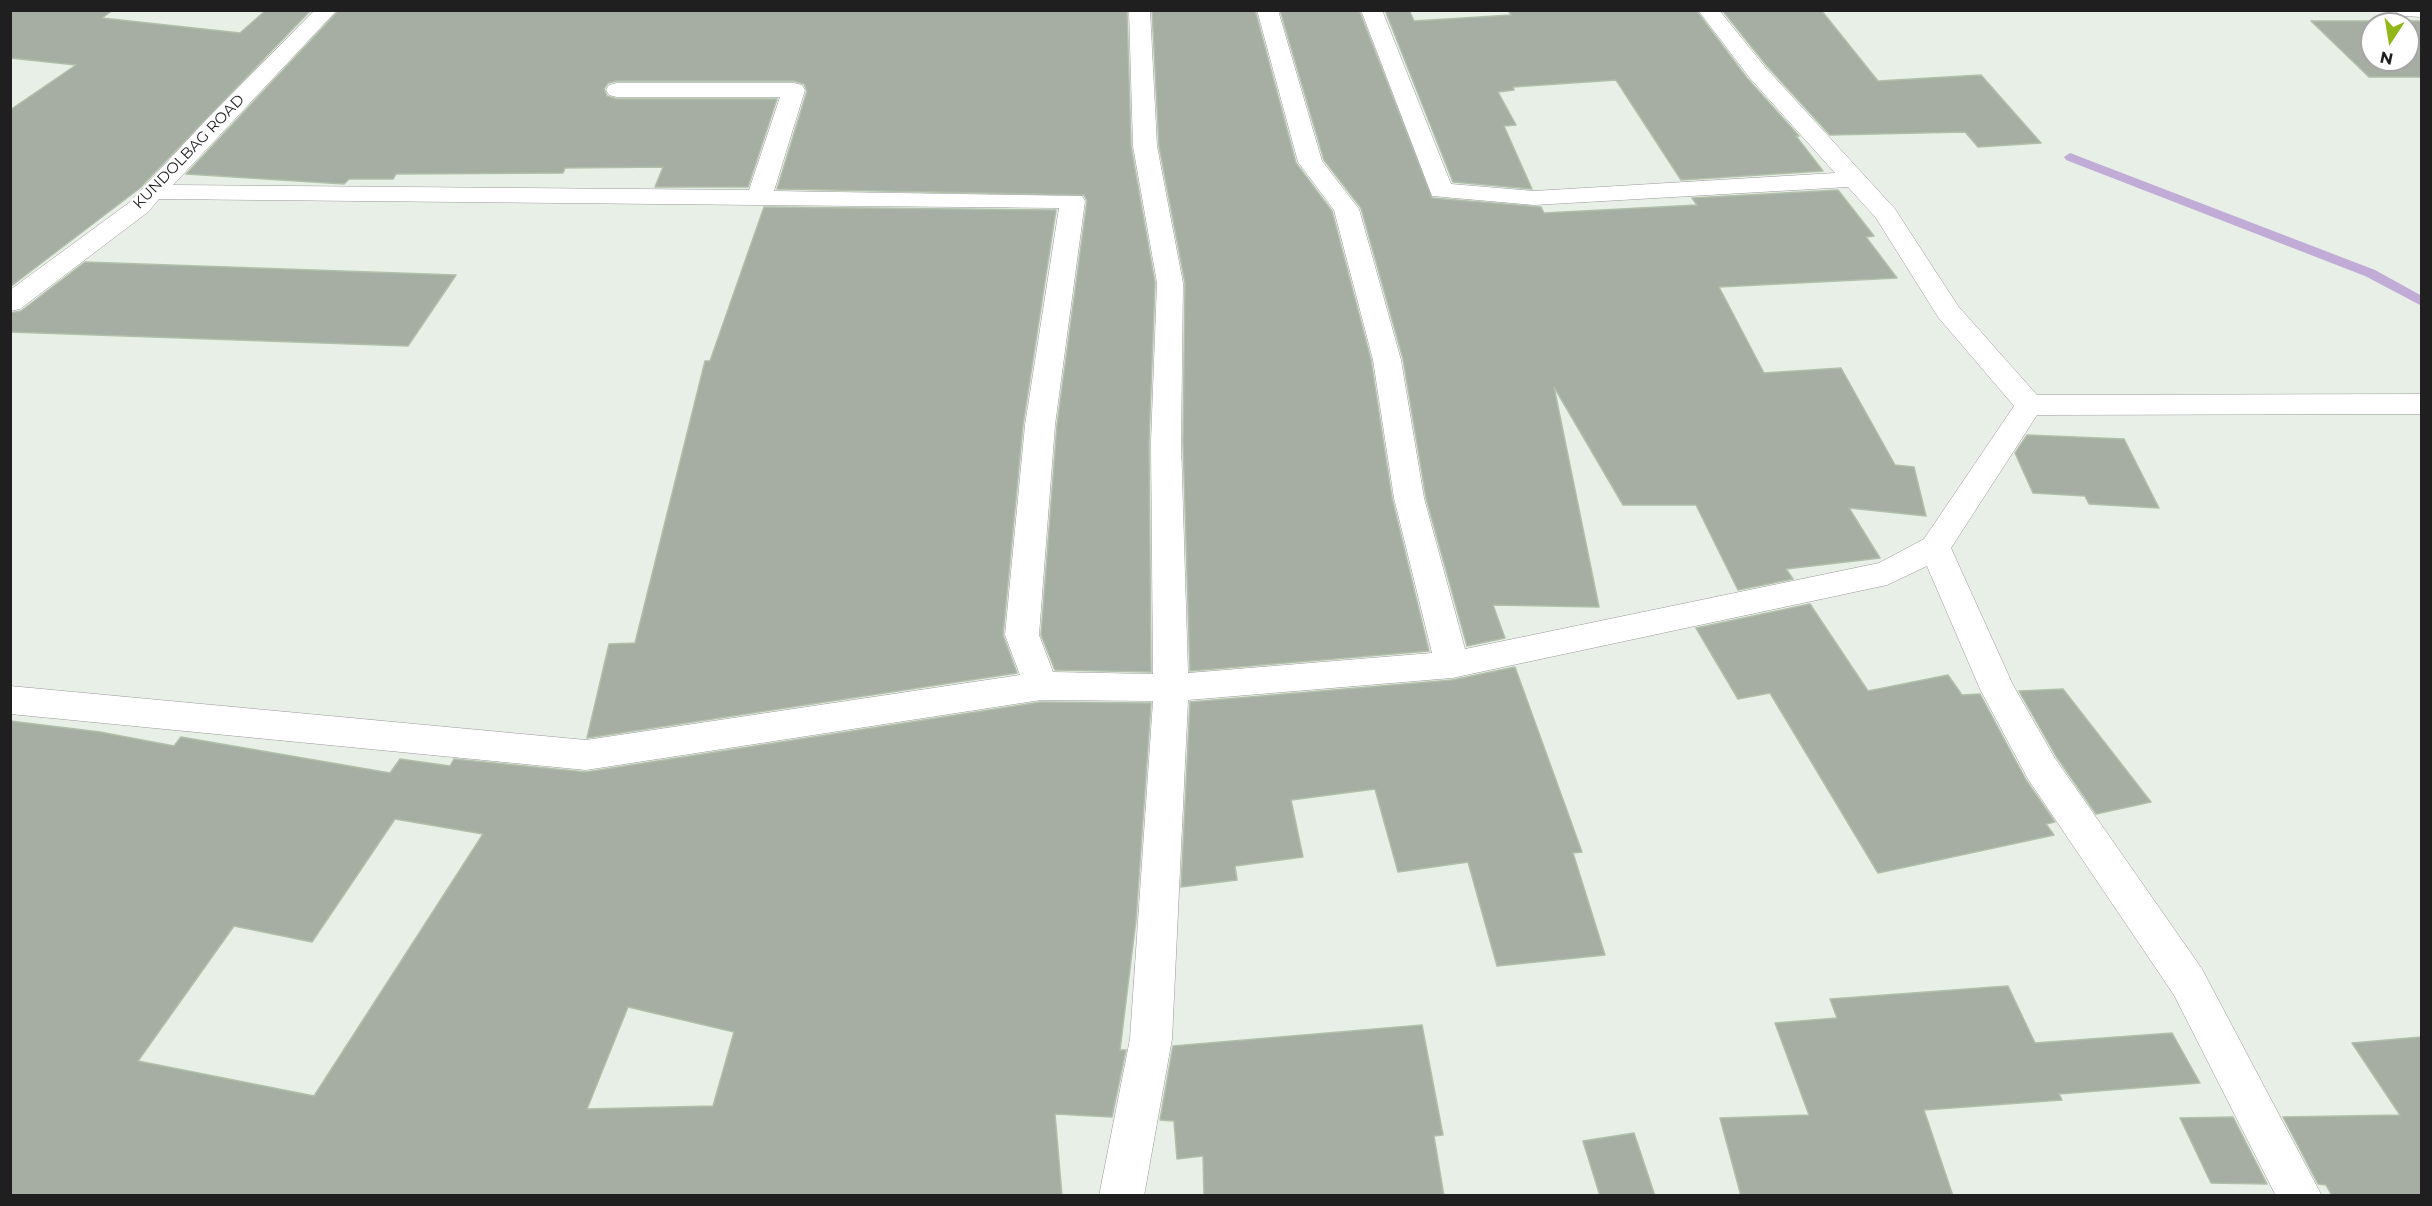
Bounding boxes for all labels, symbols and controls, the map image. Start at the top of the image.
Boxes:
north arrow [2360,12,2420,72]
text: N [2378,48,2395,69]
street label: KUNDOLBAG ROAD [130,91,248,213]

